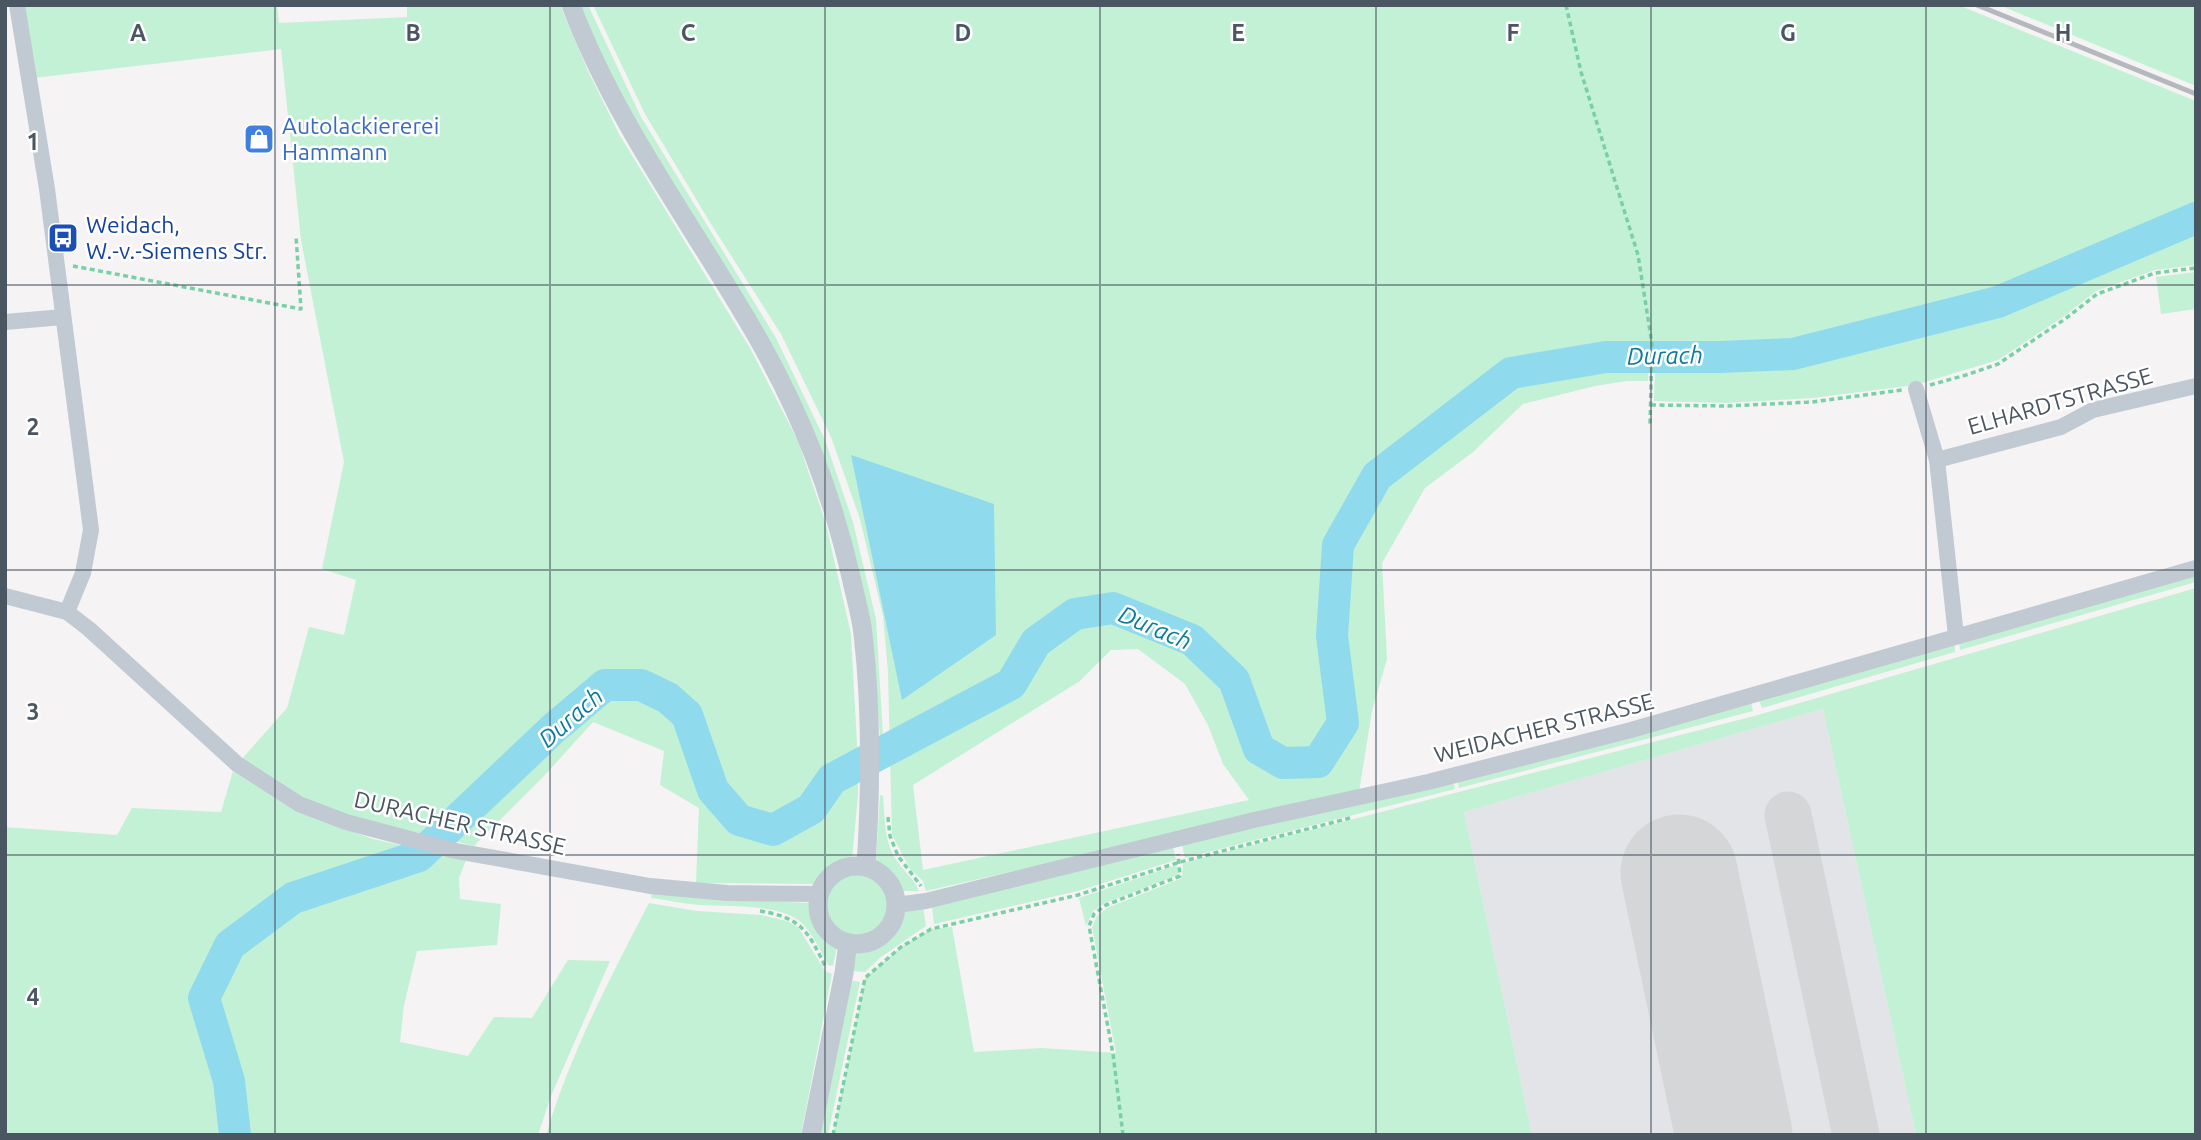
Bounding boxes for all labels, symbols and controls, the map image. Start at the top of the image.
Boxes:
text: A [130,20,146,45]
text: B [405,20,421,45]
text: C [681,20,696,45]
text: D [955,20,971,45]
text: E [1231,20,1245,45]
text: F [1507,20,1520,45]
text: G [1780,20,1796,45]
text: H [2055,20,2071,45]
place label: Autolackiererei Hammann [282,113,439,164]
shop icon: Autolackiererei Hammann [242,122,276,156]
text: 1 [27,129,39,154]
place label: Weidach, W.-v.-Siemens Str. [86,212,267,263]
bus stop icon: Weidach, W.-v.-Siemens Str. [46,221,80,255]
water label: Durach [1627,341,1703,370]
street label: ELHARDTSTRASSE [1965,362,2155,439]
text: 2 [27,414,39,439]
water label: Durach [1115,600,1196,655]
water label: Durach [533,682,608,753]
street label: WEIDACHER STRASSE [1431,688,1656,767]
text: 3 [27,699,39,724]
street label: DURACHER STRASSE [352,786,568,859]
text: 4 [27,984,40,1009]

